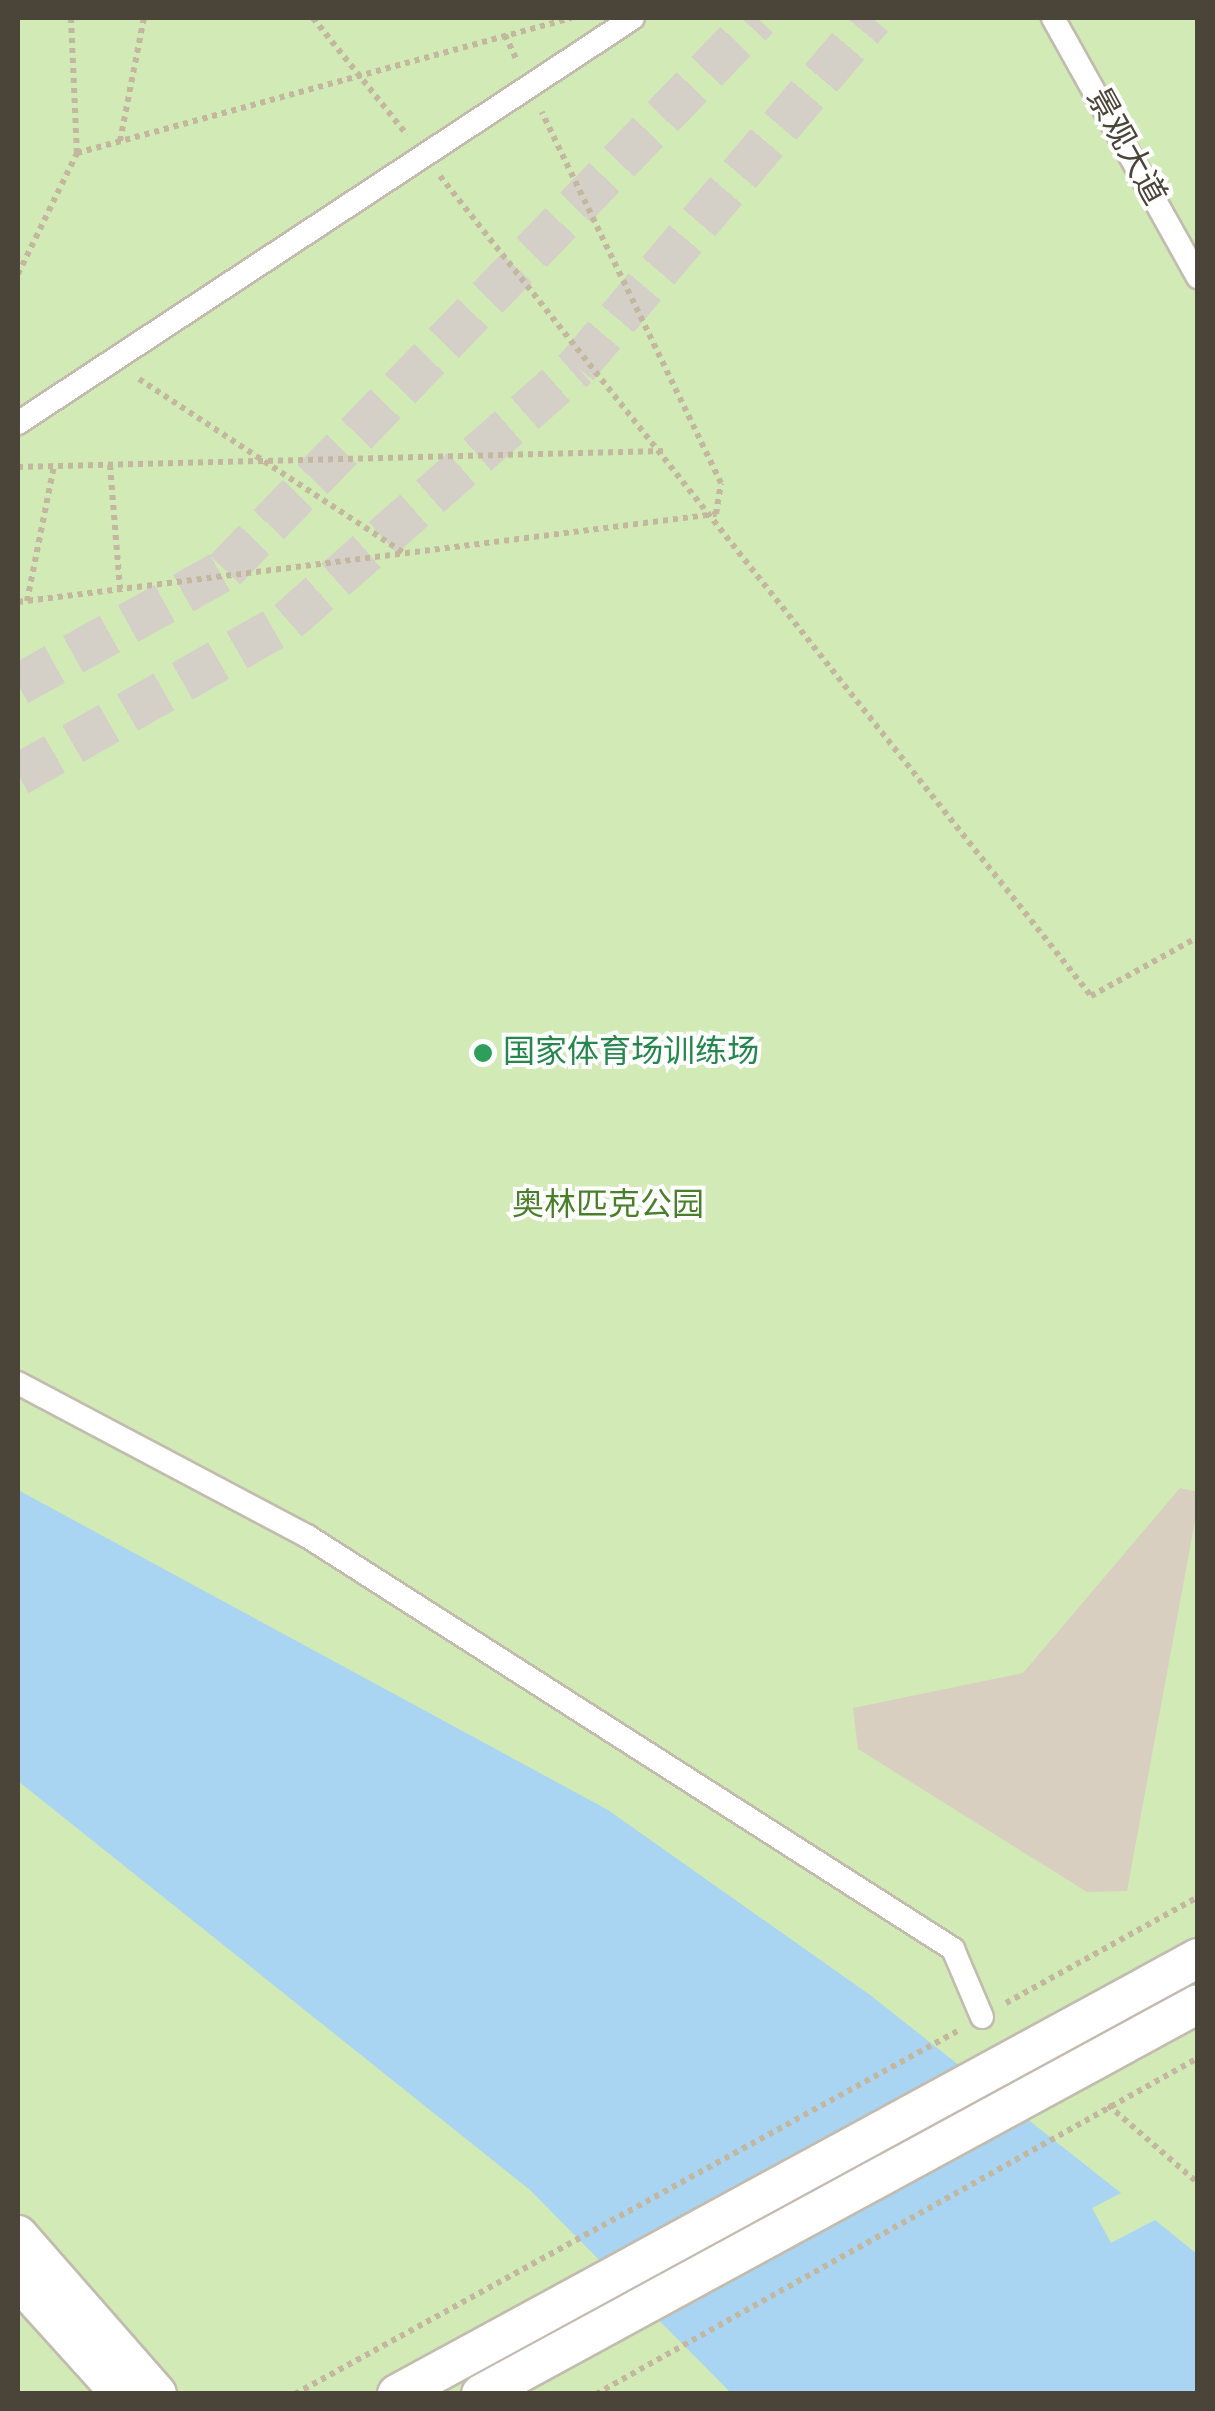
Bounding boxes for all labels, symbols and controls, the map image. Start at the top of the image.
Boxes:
street label: 景观大道 [1077,82,1173,212]
place label: 国家体育场训练场 [503,1034,759,1072]
marker: 国家体育场训练场 [472,1042,494,1064]
park label: 奥林匹克公园 [512,1187,704,1225]

